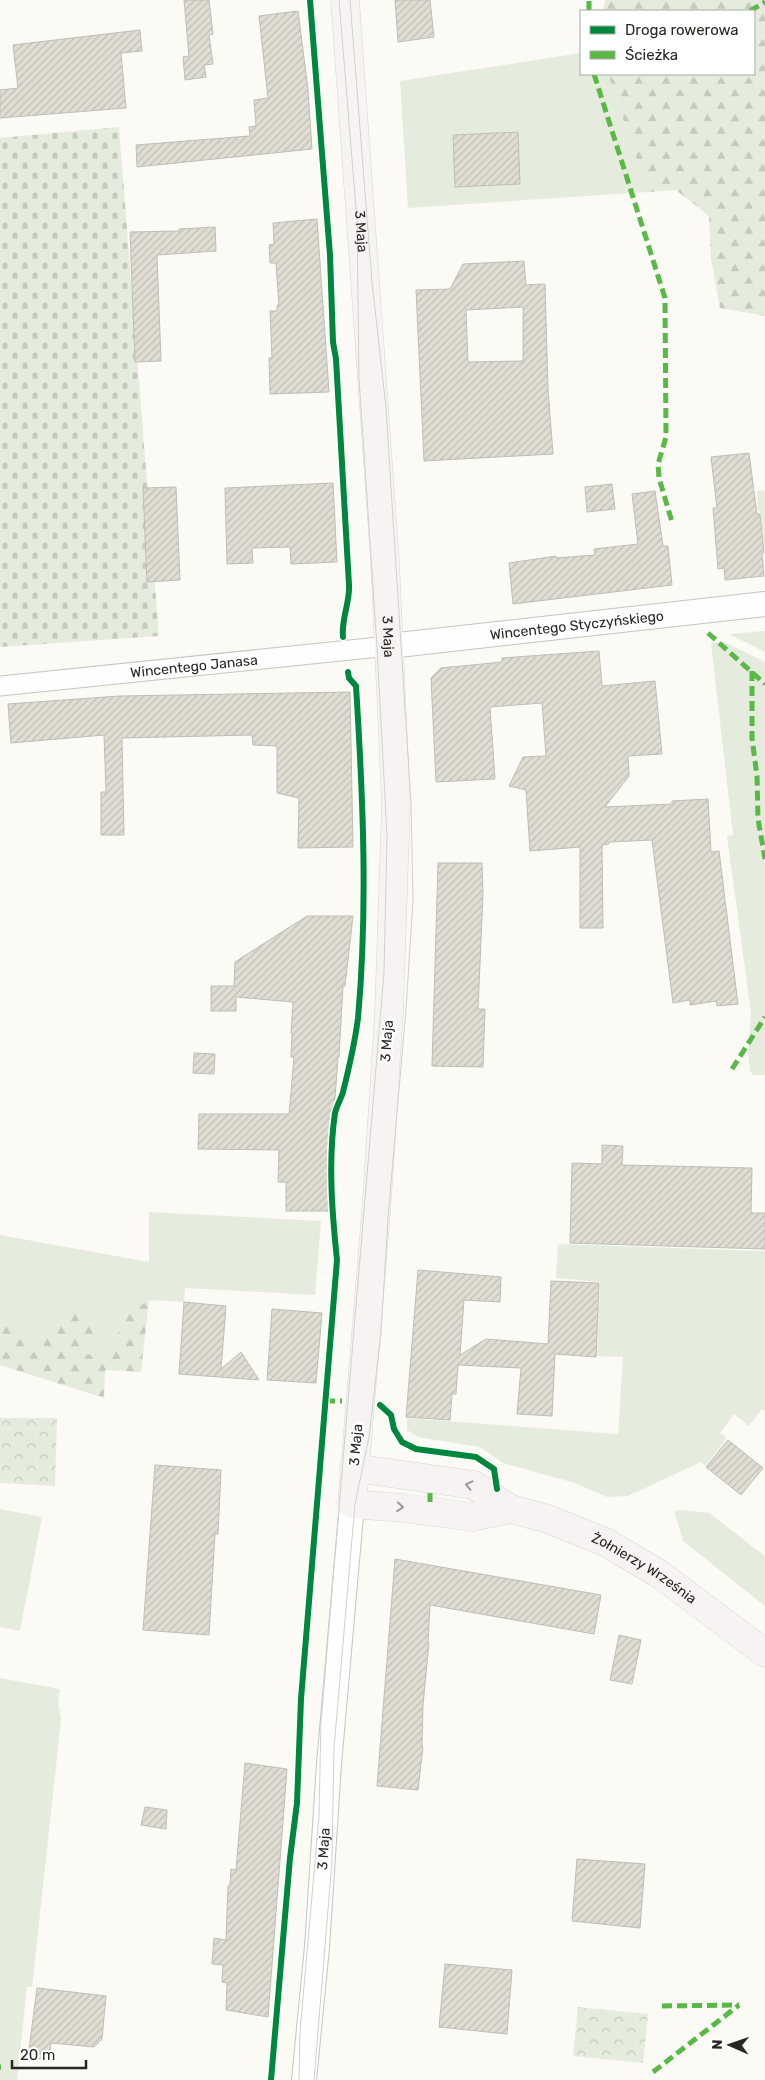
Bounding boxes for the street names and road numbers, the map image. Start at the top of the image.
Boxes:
street label: 3 Maja [352,210,371,253]
street label: Wincentego Styczyńskiego [489,607,665,643]
street label: 3 Maja [379,615,398,658]
street label: Wincentego Janasa [129,651,258,681]
street label: 3 Maja [377,1019,397,1063]
street label: 3 Maja [346,1423,366,1467]
street label: Żołnierzy Września [589,1529,700,1607]
street label: 3 Maja [314,1827,333,1870]

